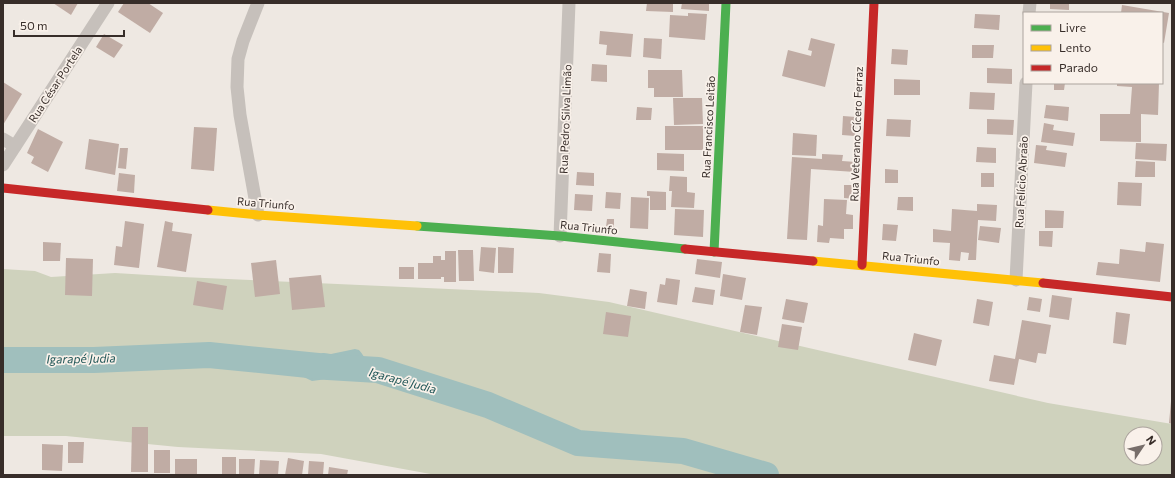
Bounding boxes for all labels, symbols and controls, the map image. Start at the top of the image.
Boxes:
scale bar [14,12,124,38]
legend [1023,12,1163,84]
text: 50 m [20,18,48,32]
text: Livre [1059,20,1086,34]
text: Lento [1059,40,1091,54]
street label: Rua César Portela [25,43,85,125]
text: Parado [1059,60,1098,74]
street label: Rua Pedro Silva Limão [557,64,573,174]
street label: Rua Veterano Cícero Ferraz [847,66,865,202]
street label: Rua Francisco Leitão [699,75,717,179]
street label: Rua Felício Abraão [1012,135,1030,228]
street label: Rua Triunfo [237,194,296,212]
street label: Rua Triunfo [560,218,619,237]
street label: Rua Triunfo [882,249,941,268]
water label: Igarapé Judia [46,350,116,367]
water label: Igarapé Judia [367,364,438,397]
north arrow [1123,426,1163,466]
text: N [1144,433,1159,447]

